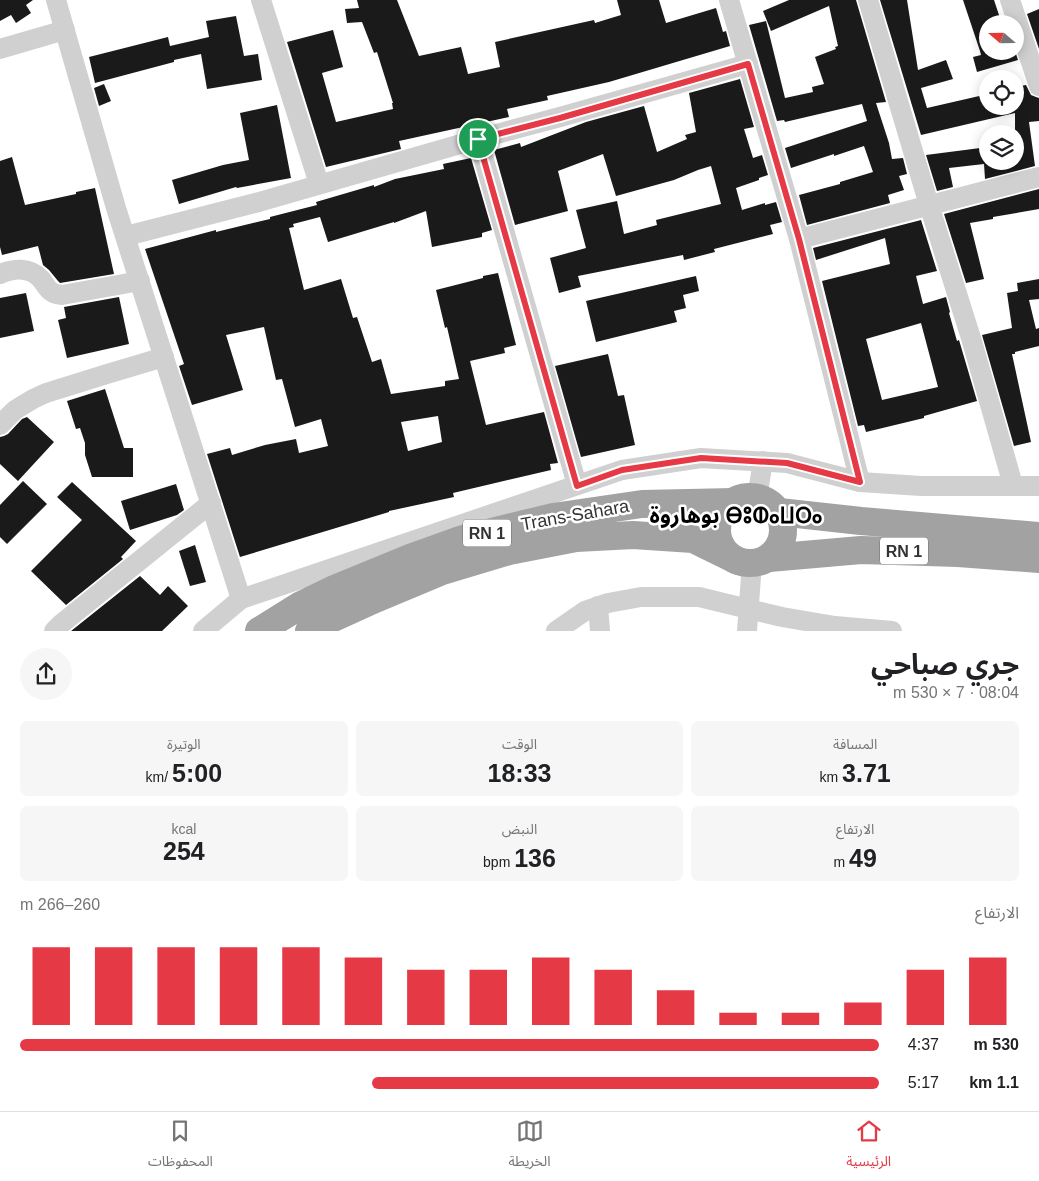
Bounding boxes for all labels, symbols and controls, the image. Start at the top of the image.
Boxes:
north arrow [979,15,1024,60]
map controls [979,15,1024,170]
button: locate [979,70,1024,115]
pin [457,118,499,160]
icon: arrive [464,125,492,153]
button: layers [979,125,1024,170]
street label: Trans-Sahara [519,495,632,534]
district label: بوهاروة ⴱⵓⵀⴰⵡⵔⴰ [650,503,822,529]
road number: RN 1 [463,520,511,546]
road number: RN 1 [880,538,928,564]
button: share [20,648,72,700]
text: جري صباحي [871,649,1019,680]
text: 08:04 · 7 × 530 m [893,684,1019,701]
text: الوتيرة [167,736,201,752]
text: الوقت [502,736,537,752]
text: المسافة [833,736,877,752]
text: 5:00 [172,759,222,787]
text: 18:33 [488,759,551,787]
text: 3.71 [842,759,891,787]
text: /km [146,769,172,785]
text: km [820,769,842,785]
text: kcal [171,821,196,837]
text: النبض [502,821,537,837]
text: الارتفاع [836,821,874,837]
text: 254 [163,837,205,865]
text: 136 [514,844,556,872]
text: 49 [849,844,877,872]
text: bpm [483,854,514,870]
text: m [833,854,849,870]
text: 260–266 m [20,896,100,913]
text: الارتفاع [975,904,1019,921]
text: 4:37 [908,1036,939,1053]
text: 530 m [974,1036,1019,1053]
text: 5:17 [908,1074,939,1091]
text: 1.1 km [969,1074,1019,1091]
tab: المحفوظات [148,1117,213,1176]
tab: الخريطة [509,1117,550,1176]
tab: الرئيسية [846,1117,891,1176]

